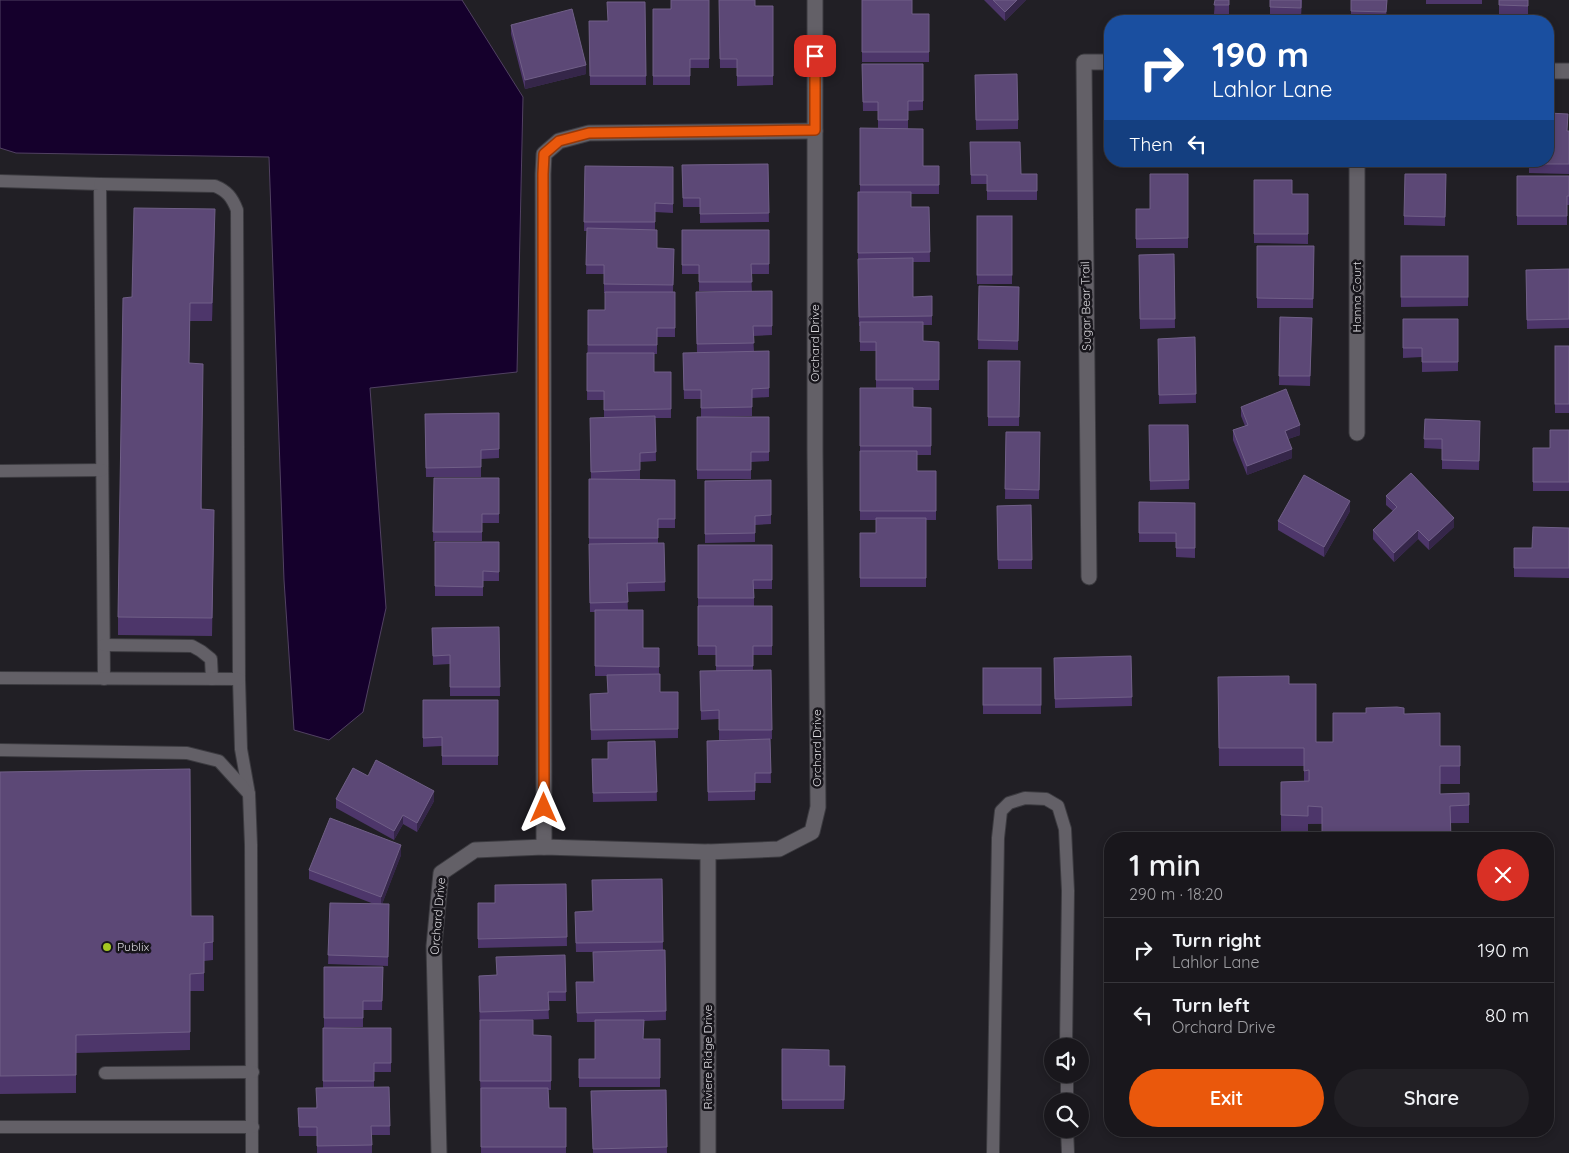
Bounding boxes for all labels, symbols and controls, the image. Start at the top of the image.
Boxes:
text: 190 m [1212,32,1309,76]
pin [794,35,836,77]
icon: right [1129,35,1194,100]
icon: arrive [801,42,829,70]
text: Lahlor Lane [1212,75,1332,103]
icon: left [1183,130,1211,158]
text: Then [1129,132,1173,156]
street label: Sugar Bear Trail [1077,261,1094,351]
street label: Hanna Court [1349,262,1364,332]
street label: Orchard Drive [807,304,822,382]
street label: Orchard Drive [809,709,824,787]
position arrow [517,781,569,833]
text: 1 min [1129,846,1201,884]
button: close [1477,849,1529,901]
street label: Orchard Drive [427,876,448,955]
text: 290 m · 18:20 [1129,884,1223,904]
text: Turn right [1172,928,1261,952]
icon: right [1129,936,1157,964]
text: 190 m [1478,938,1529,962]
place label: Publix [117,939,150,954]
marker: Publix [101,941,113,953]
text: Lahlor Lane [1172,952,1260,972]
text: Turn left [1172,993,1250,1017]
icon: left [1129,1001,1157,1029]
text: 80 m [1485,1003,1529,1027]
street label: Riviere Ridge Drive [700,1004,715,1109]
text: Orchard Drive [1172,1017,1276,1037]
map controls [1044,1038,1089,1138]
button: sound [1044,1038,1089,1083]
button: Exit [1129,1069,1324,1127]
button: Share [1334,1069,1529,1127]
button: search [1044,1093,1089,1138]

